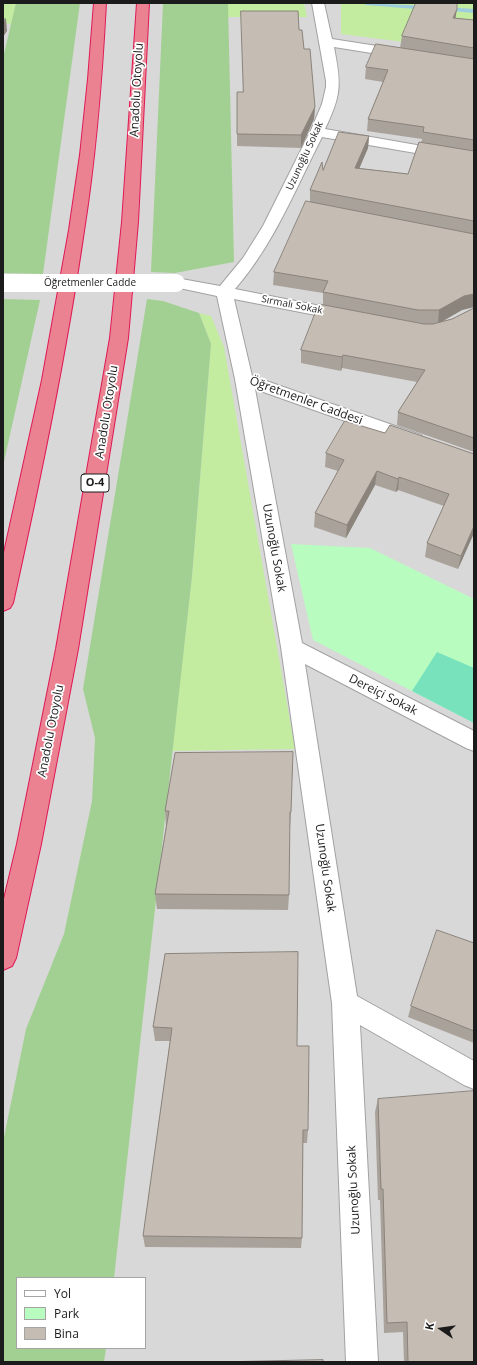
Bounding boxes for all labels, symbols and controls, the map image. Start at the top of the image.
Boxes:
street label: Anadolu Otoyolu [127,43,147,137]
street label: Uzunoğlu Sokak [284,120,326,192]
street label: Öğretmenler Cadde [44,277,136,289]
street label: Sırmalı Sokak [260,293,324,317]
street label: Anadolu Otoyolu [93,364,121,460]
street label: Öğretmenler Caddesi [248,374,364,428]
road number: O-4 [81,474,109,492]
street label: Uzunoğlu Sokak [259,503,289,593]
street label: Dereiçi Sokak [346,672,420,718]
street label: Anadolu Otoyolu [35,683,67,779]
street label: Uzunoğlu Sokak [312,823,338,913]
street label: Uzunoğlu Sokak [344,1145,364,1235]
legend [16,1277,146,1349]
text: Yol [54,1285,71,1302]
text: Park [54,1305,79,1322]
north arrow [421,1309,461,1349]
text: K [421,1321,437,1331]
text: Bina [54,1325,79,1342]

